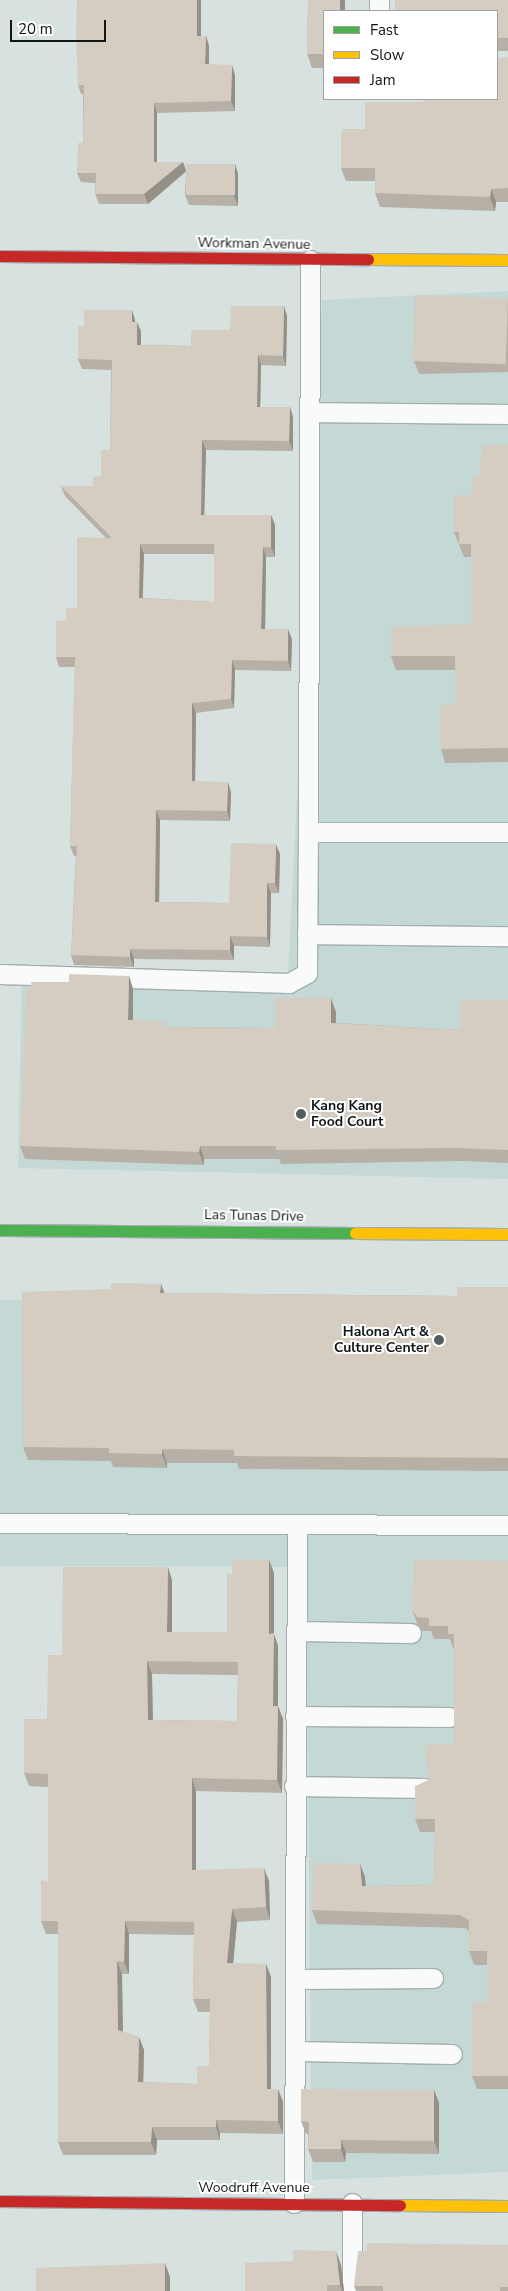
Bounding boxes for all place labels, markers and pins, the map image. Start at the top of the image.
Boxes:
place label: Kang Kang Food Court [311,1098,383,1130]
marker: Kang Kang Food Court [295,1108,307,1120]
place label: Halona Art & Culture Center [334,1324,429,1356]
marker: Halona Art & Culture Center [433,1334,445,1346]

